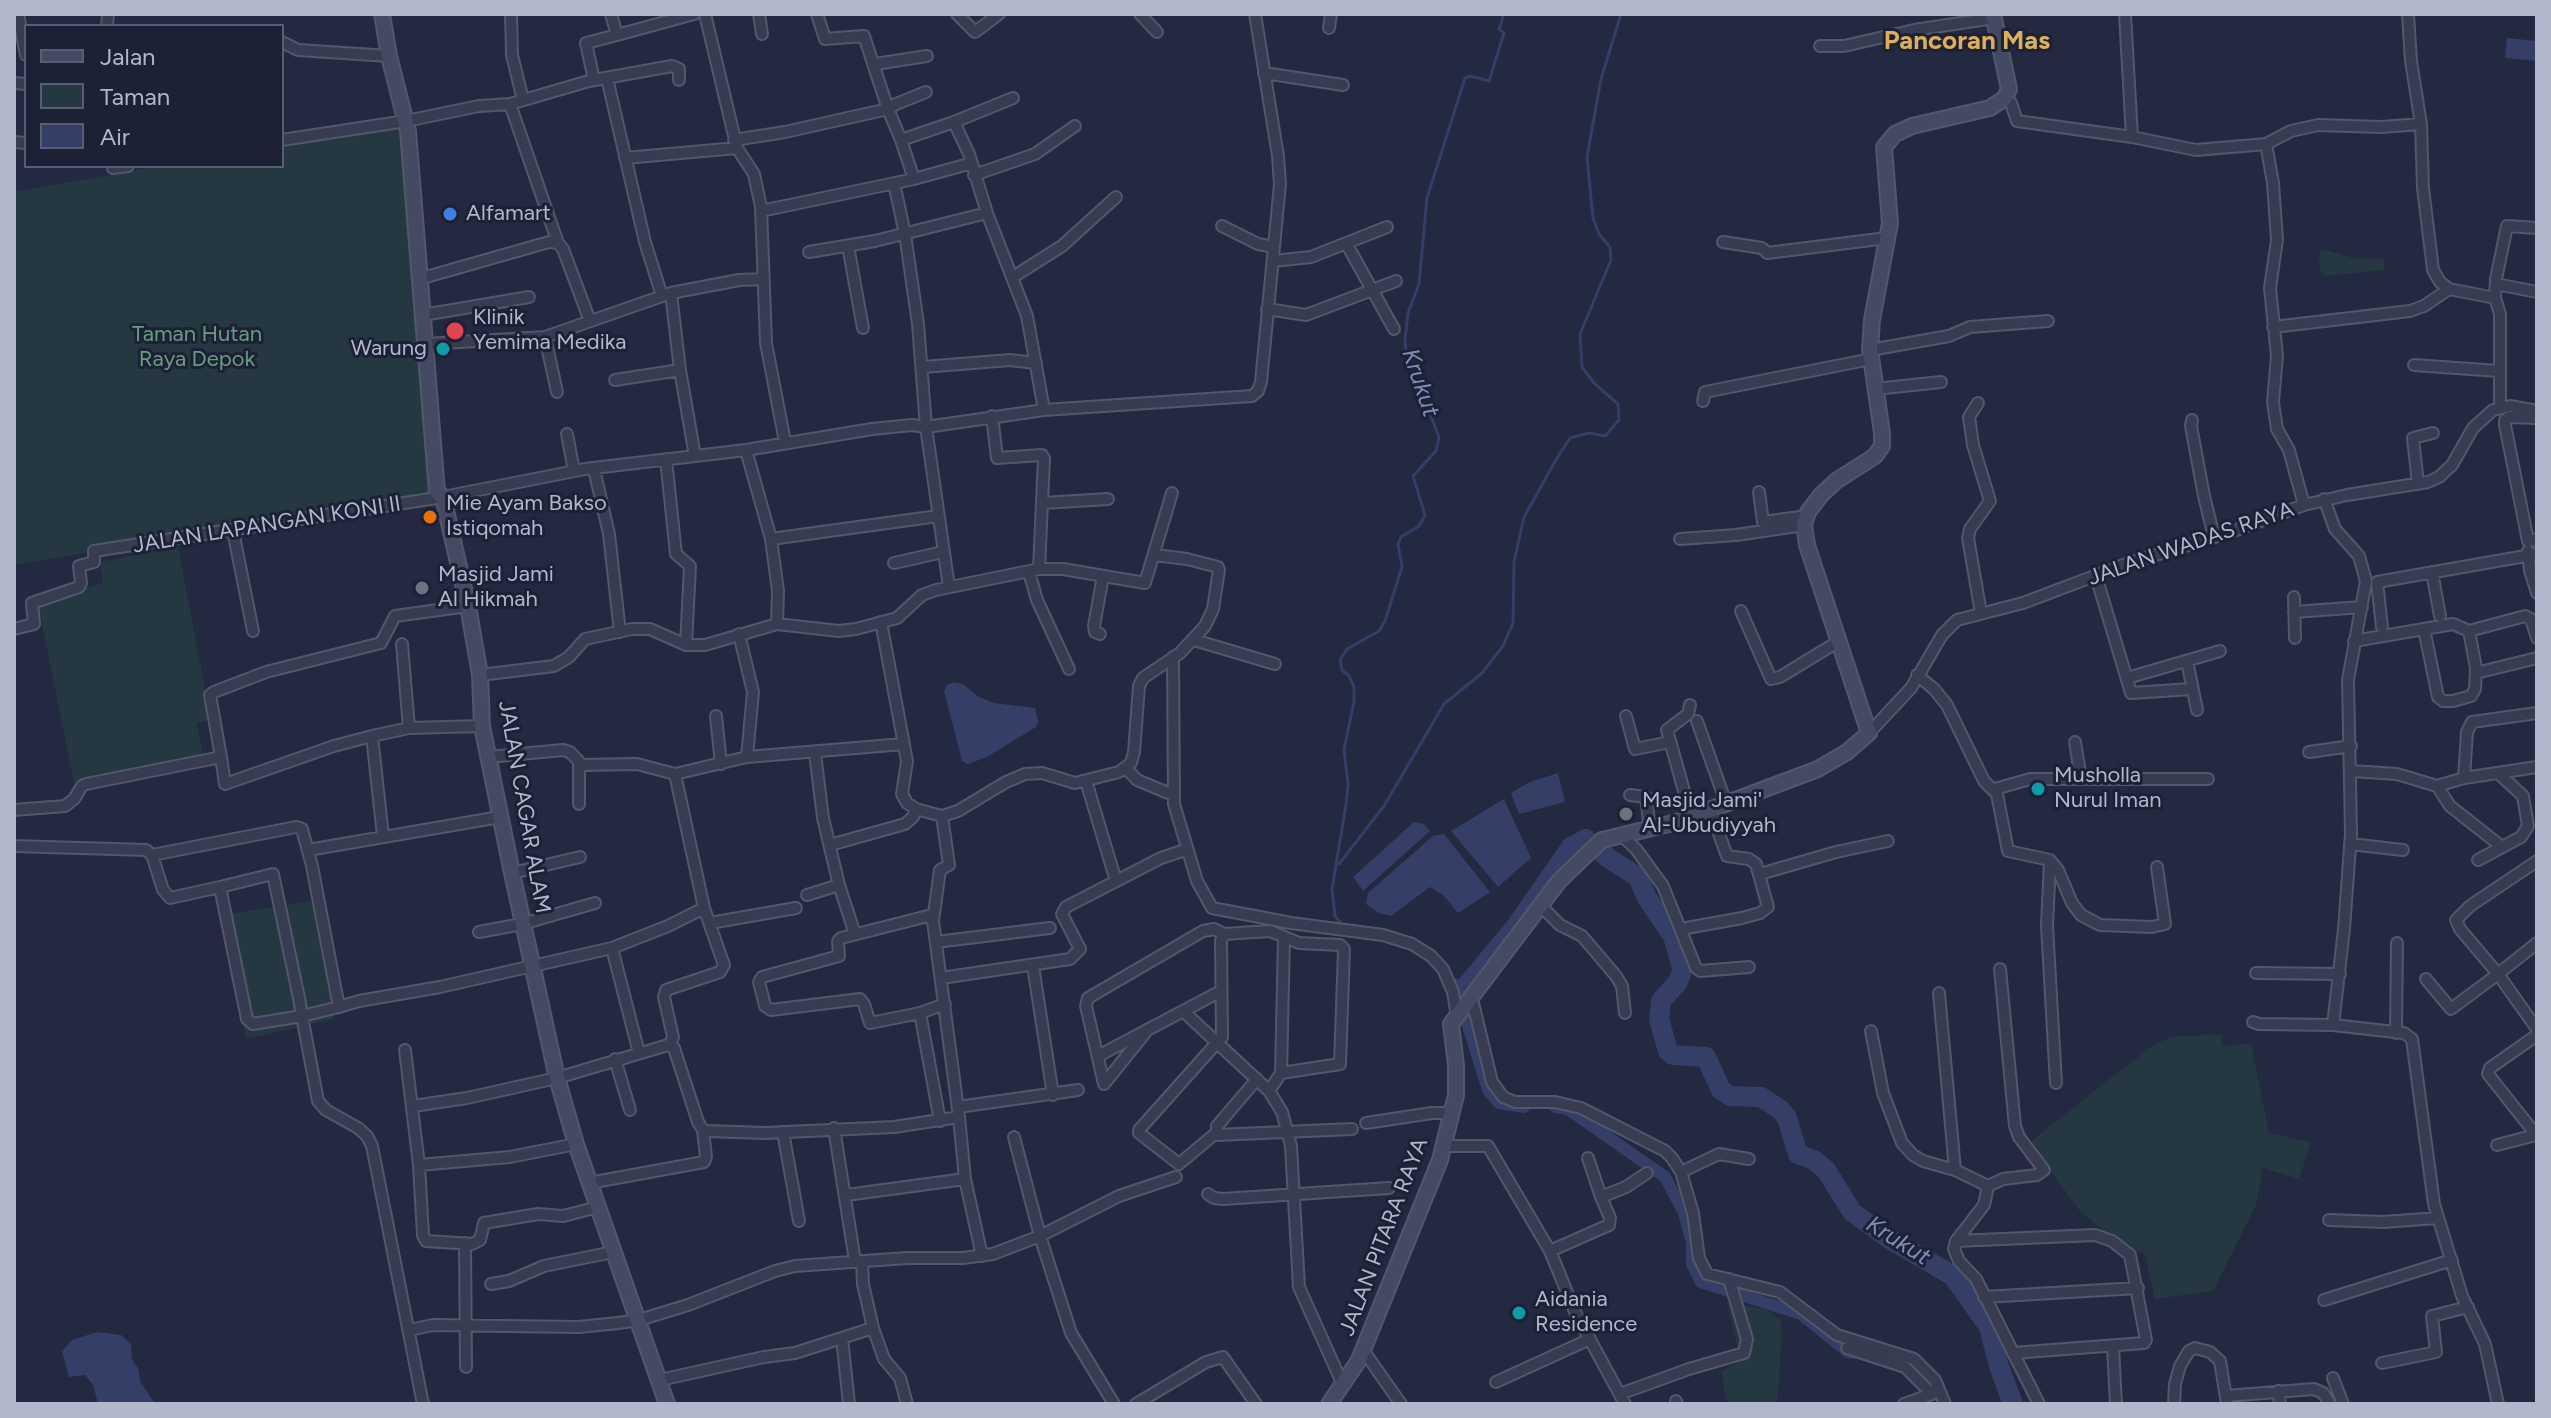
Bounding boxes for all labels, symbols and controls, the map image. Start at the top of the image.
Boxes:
legend [24,24,284,168]
district label: Pancoran Mas [1884,25,2050,57]
text: Jalan [100,42,156,71]
text: Taman [100,82,170,111]
text: Air [100,122,130,151]
place label: Alfamart [466,201,551,227]
marker: Alfamart [441,205,459,223]
place label: Klinik Yemima Medika [473,305,626,356]
marker: Klinik Yemima Medika [444,320,466,342]
park label: Taman Hutan Raya Depok [132,322,262,374]
place label: Warung [351,336,427,362]
marker: Warung [434,340,452,358]
water label: Krukut [1395,345,1445,421]
street label: JALAN LAPANGAN KONI II [131,491,403,559]
place label: Mie Ayam Bakso Istiqomah [446,491,607,542]
street label: JALAN WADAS RAYA [2085,496,2297,592]
marker: Mie Ayam Bakso Istiqomah [421,508,439,526]
place label: Masjid Jami Al Hikmah [438,562,554,614]
marker: Masjid Jami Al Hikmah [413,579,431,597]
street label: JALAN CAGAR ALAM [492,698,556,916]
place label: Musholla Nurul Iman [2054,763,2161,814]
marker: Musholla Nurul Iman [2029,780,2047,798]
place label: Masjid Jami' Al-Ubudiyyah [1642,788,1776,840]
marker: Masjid Jami' Al-Ubudiyyah [1617,805,1635,823]
street label: JALAN PITARA RAYA [1334,1134,1434,1340]
water label: Krukut [1860,1210,1936,1272]
place label: Aidania Residence [1535,1287,1637,1338]
marker: Aidania Residence [1510,1304,1528,1322]

